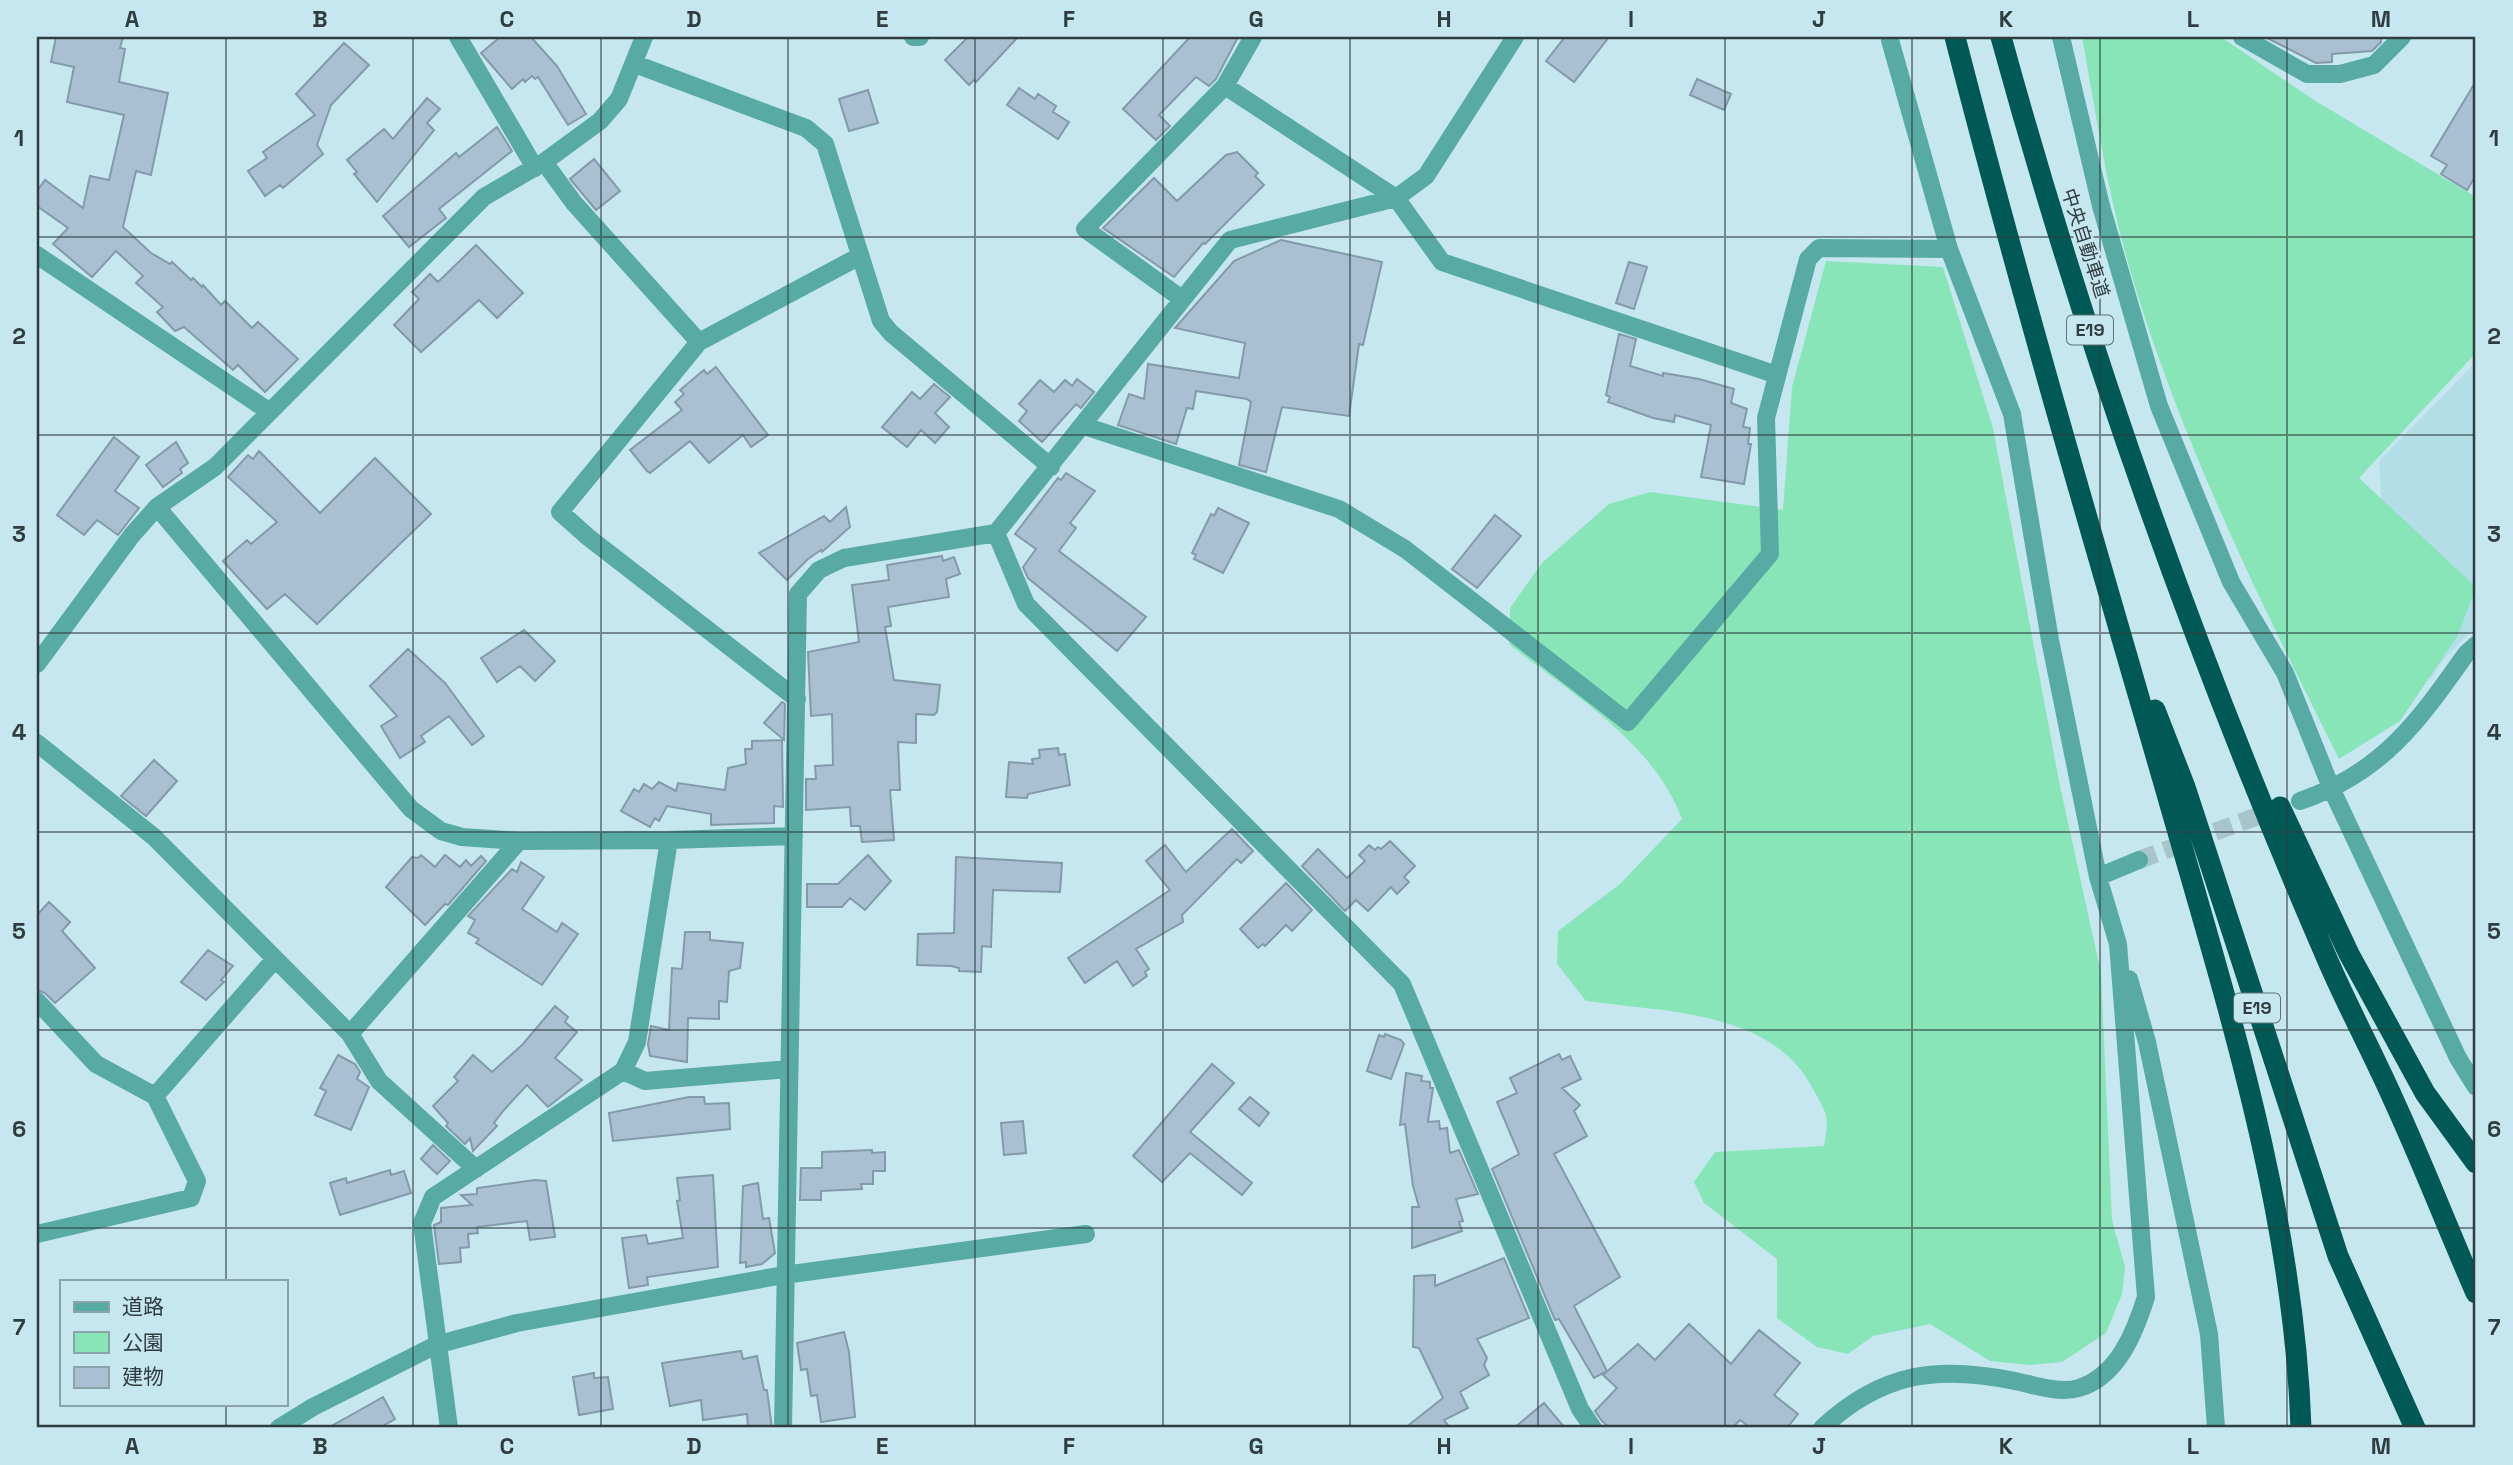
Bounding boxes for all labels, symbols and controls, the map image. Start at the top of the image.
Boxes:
text: A [125,4,140,34]
text: B [312,4,328,34]
text: C [500,4,514,34]
text: D [686,4,702,34]
text: E [876,4,888,34]
text: F [1063,4,1075,34]
text: G [1248,4,1264,34]
text: H [1436,4,1452,34]
text: I [1628,4,1634,34]
text: J [1812,4,1826,34]
text: K [1999,4,2014,34]
text: L [2187,4,2199,34]
text: M [2371,4,2391,34]
text: 1 [14,123,24,153]
text: 1 [2489,123,2499,153]
street label: 中央自動車道 [2056,185,2115,301]
road number: E19 [2067,316,2113,344]
text: 2 [12,321,26,351]
text: 2 [2487,321,2501,351]
text: 3 [12,519,26,549]
text: 3 [2487,519,2501,549]
text: 4 [12,717,27,747]
text: 4 [2487,717,2502,747]
text: 5 [12,916,26,946]
text: 5 [2487,916,2501,946]
road number: E19 [2234,993,2280,1023]
text: 6 [12,1114,26,1144]
text: 6 [2487,1114,2501,1144]
legend [60,1280,287,1406]
text: 道路 [122,1293,164,1320]
text: 7 [13,1312,26,1342]
text: 7 [2488,1312,2501,1342]
text: 公園 [122,1329,164,1356]
text: 建物 [122,1363,164,1390]
text: A [125,1431,140,1461]
text: B [312,1431,328,1461]
text: C [500,1431,514,1461]
text: D [686,1431,702,1461]
text: E [876,1431,888,1461]
text: F [1063,1431,1075,1461]
text: G [1248,1431,1264,1461]
text: H [1436,1431,1452,1461]
text: I [1628,1431,1634,1461]
text: J [1812,1431,1826,1461]
text: K [1999,1431,2014,1461]
text: L [2187,1431,2199,1461]
text: M [2371,1431,2391,1461]

